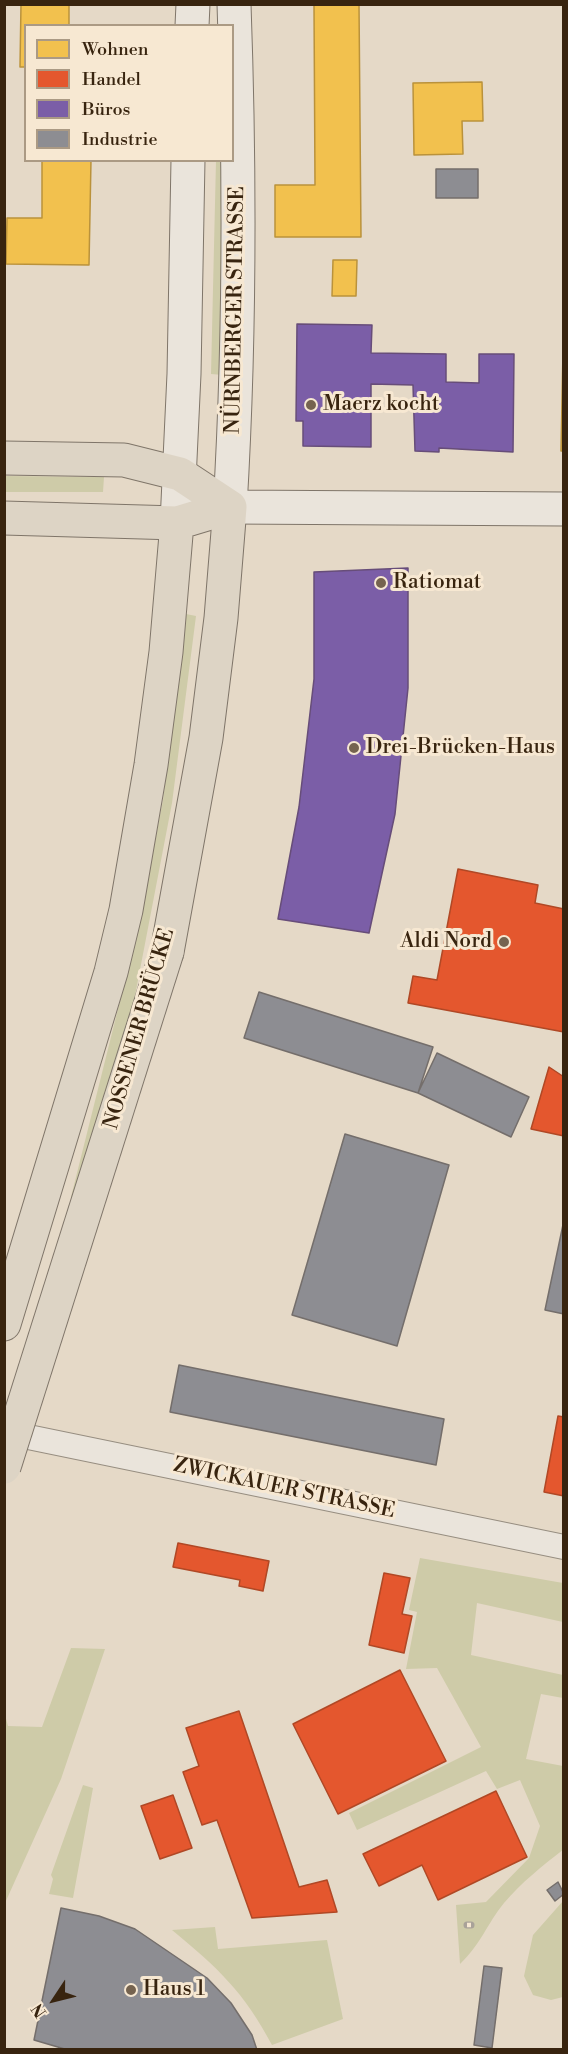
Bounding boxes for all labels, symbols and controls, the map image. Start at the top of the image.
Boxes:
legend [24,24,234,162]
text: Wohnen [82,38,149,61]
text: Handel [82,68,141,91]
text: Büros [82,98,130,121]
text: Industrie [82,128,158,151]
street label: NÜRNBERGER STRASSE [221,186,251,434]
place label: Maerz kocht [323,392,439,418]
marker: Maerz kocht [304,398,318,412]
place label: Ratiomat [393,570,481,596]
marker: Ratiomat [374,576,388,590]
place label: Drei-Brücken-Haus [366,735,555,761]
marker: Drei-Brücken-Haus [347,741,361,755]
street label: NOSSENER BRÜCKE [99,926,181,1132]
place label: Aldi Nord [400,929,492,955]
marker: Aldi Nord [497,935,511,949]
street label: ZWICKAUER STRASSE [171,1453,397,1525]
north arrow [24,1970,84,2030]
place label: Haus 1 [143,1977,205,2003]
marker: Haus 1 [124,1983,138,1997]
text: N [27,1999,51,2021]

